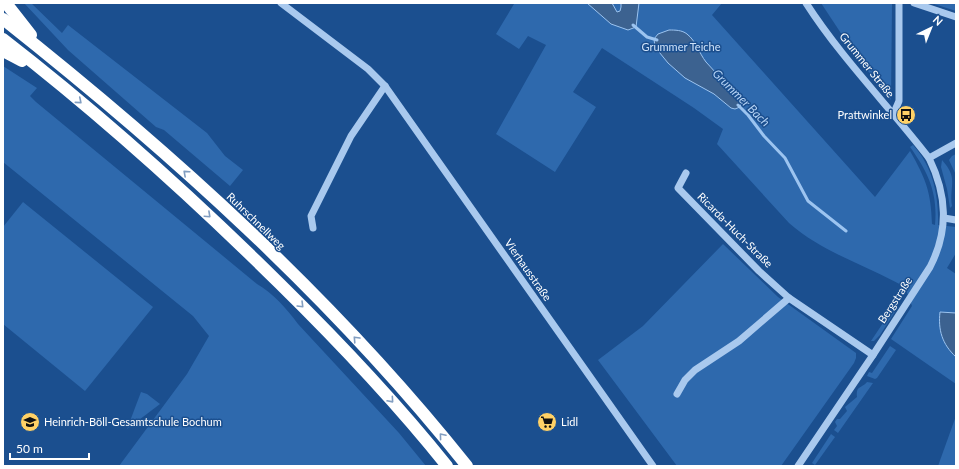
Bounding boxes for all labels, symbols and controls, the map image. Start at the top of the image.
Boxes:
north arrow [911,8,951,48]
text: N [931,13,946,28]
street label: Grummer Straße [837,30,898,100]
park label: Grummer Teiche [641,40,721,53]
water label: Grummer Bach [710,66,773,129]
one-way arrow [74,96,81,103]
bus stop icon: Prattwinkel [895,104,917,126]
place label: Prattwinkel [838,108,892,121]
one-way arrow [183,170,191,178]
street label: Ruhrschnellweg [224,189,289,252]
street label: Ricarda-Huch-Straße [695,189,776,270]
one-way arrow [203,210,211,218]
street label: Vierhausstraße [502,236,555,303]
street label: Bergstraße [875,274,914,325]
one-way arrow [296,300,304,308]
one-way arrow [353,336,360,344]
one-way arrow [386,395,393,402]
school or university icon: Heinrich-Böll-Gesamtschule Bochum [19,411,41,433]
supermarket icon: Lidl [536,411,558,433]
place label: Heinrich-Böll-Gesamtschule Bochum [44,415,222,428]
place label: Lidl [561,415,578,428]
one-way arrow [439,433,446,440]
scale bar [10,435,89,461]
text: 50 m [16,441,43,456]

